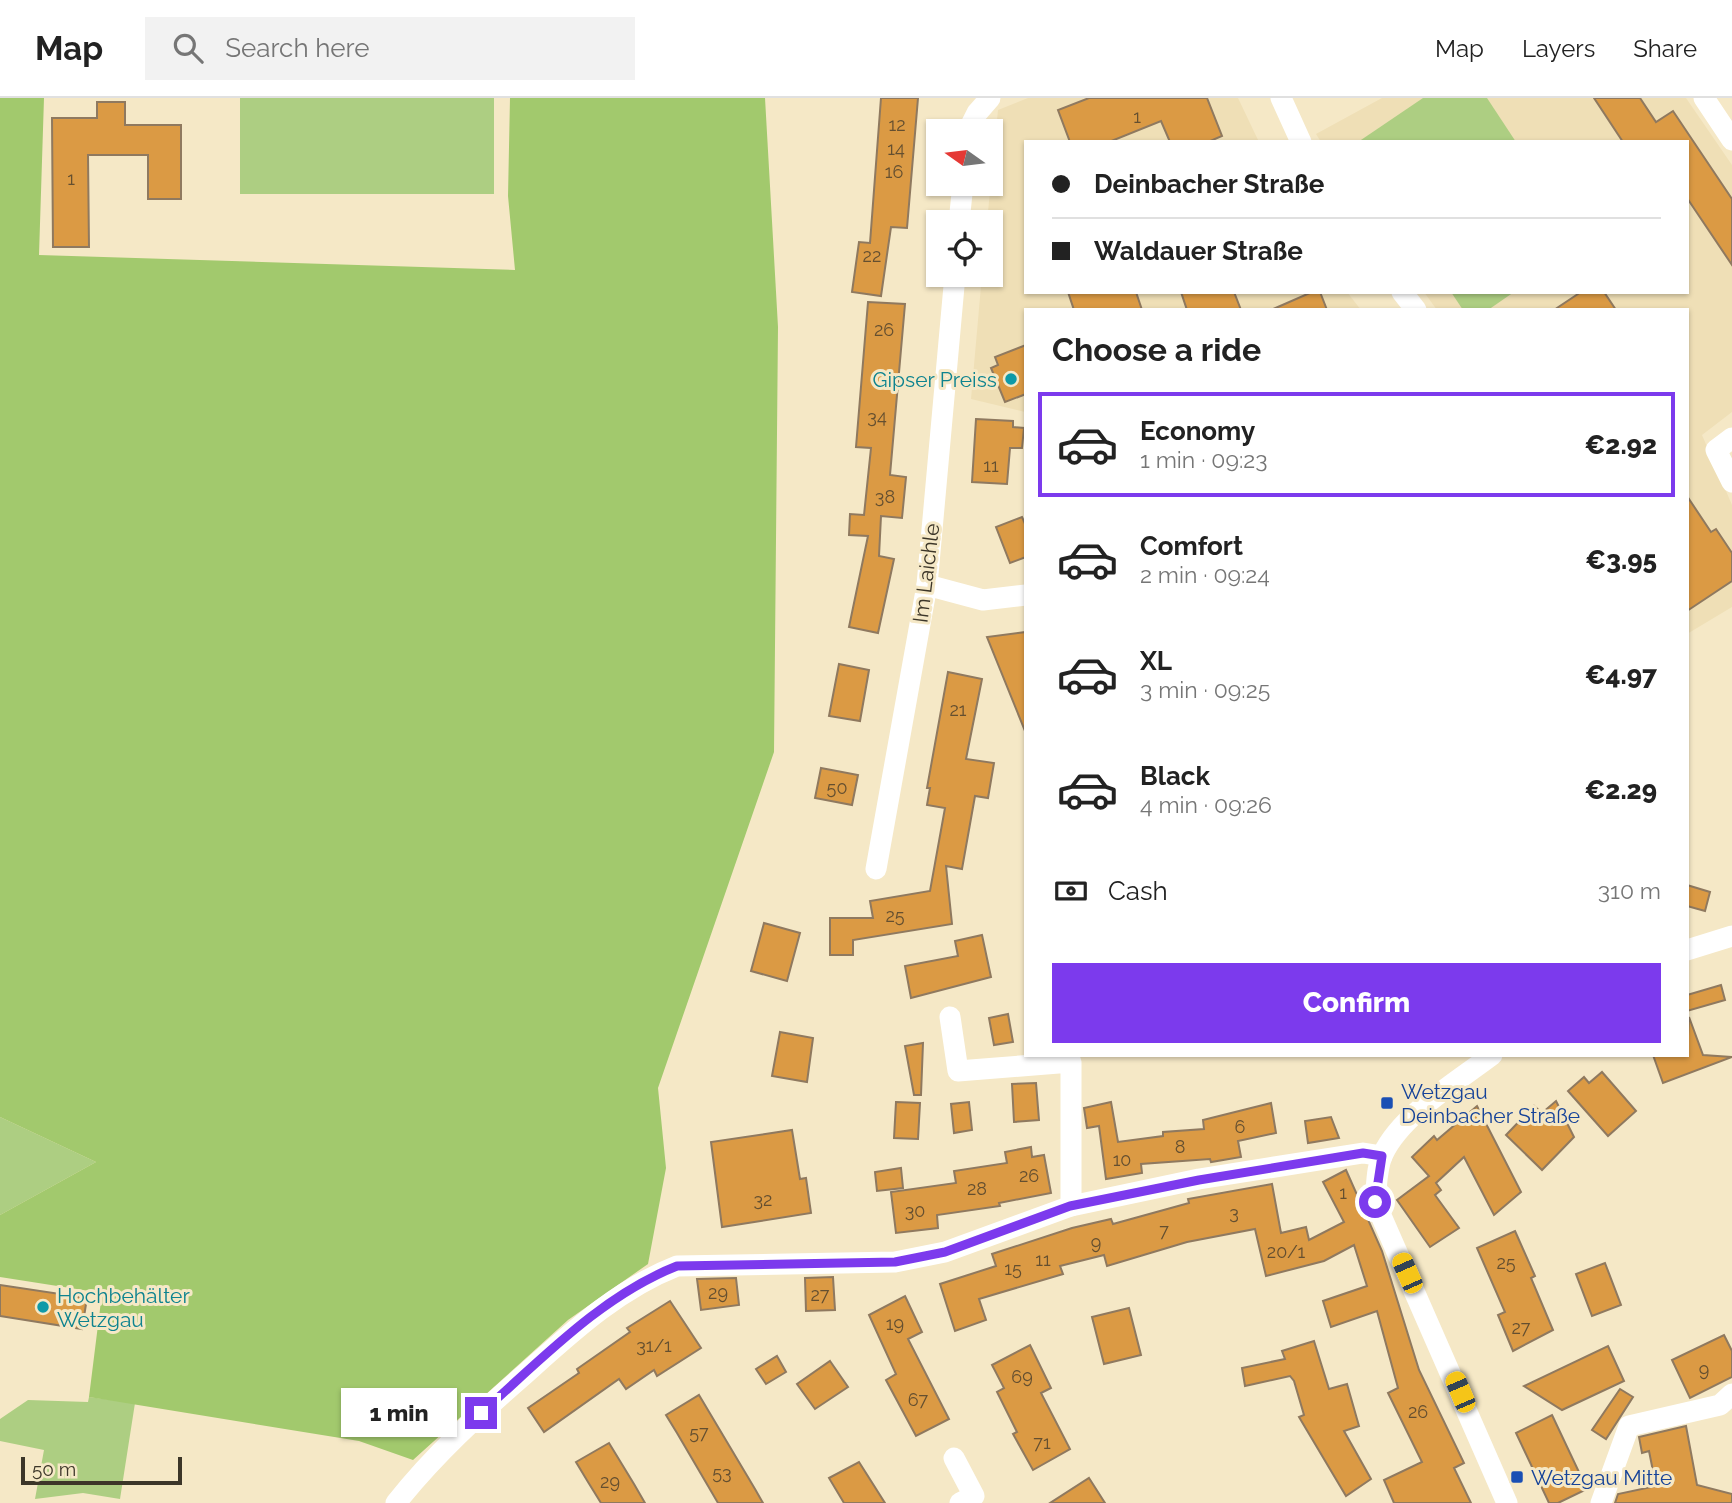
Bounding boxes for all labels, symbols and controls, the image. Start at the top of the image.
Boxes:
search box [145,17,635,80]
text: Map [35,29,103,68]
icon: search [169,29,207,67]
text: Search here [225,33,370,63]
text: Map [1435,34,1484,63]
text: Layers [1522,34,1595,63]
text: Share [1633,34,1697,63]
house number: 1 [1133,106,1141,127]
house number: 12 [888,114,906,135]
north arrow [926,119,1003,196]
map controls [926,119,1003,287]
house number: 14 [887,138,905,159]
house number: 16 [885,161,903,182]
house number: 1 [67,168,75,189]
text: Deinbacher Straße [1094,169,1324,199]
button: locate [926,210,1003,287]
text: Waldauer Straße [1094,236,1303,266]
house number: 22 [863,245,881,266]
house number: 26 [874,319,894,340]
text: Choose a ride [1052,331,1261,368]
place label: Gipser Preiss [872,367,997,392]
marker: Gipser Preiss [1003,371,1019,387]
house number: 34 [867,406,887,427]
icon: car [1056,413,1119,476]
text: Economy [1140,416,1255,446]
text: €2.92 [1585,430,1657,460]
text: 1 min · 09:23 [1140,446,1268,473]
house number: 11 [983,455,999,476]
house number: 38 [875,486,895,507]
street label: Im Laichle [908,522,944,624]
icon: car [1056,528,1119,591]
text: Comfort [1140,531,1243,561]
text: €3.95 [1585,545,1657,575]
text: 2 min · 09:24 [1140,561,1270,588]
icon: car [1056,643,1119,706]
text: XL [1140,646,1172,676]
text: €4.97 [1585,660,1657,690]
text: 3 min · 09:25 [1140,676,1270,703]
house number: 21 [949,699,967,720]
icon: car [1056,758,1119,821]
text: Black [1140,761,1210,791]
text: €2.29 [1585,775,1657,805]
house number: 50 [827,777,847,798]
text: 4 min · 09:26 [1140,791,1272,818]
icon: cash [1052,872,1090,910]
text: Cash [1108,876,1168,906]
text: 310 m [1598,877,1661,904]
house number: 25 [885,905,905,926]
button: Confirm [1052,963,1661,1043]
place label: Wetzgau Deinbacher Straße [1401,1079,1580,1128]
marker: Wetzgau Deinbacher Straße [1379,1095,1395,1111]
house number: 6 [1235,1116,1246,1137]
house number: 8 [1175,1136,1185,1157]
house number: 10 [1113,1149,1131,1170]
house number: 26 [1019,1165,1039,1186]
house number: 28 [967,1178,987,1199]
house number: 1 [1339,1182,1347,1203]
route start [1359,1186,1391,1218]
house number: 32 [754,1189,773,1210]
house number: 30 [905,1200,925,1221]
house number: 3 [1229,1202,1239,1223]
house number: 7 [1159,1220,1169,1241]
house number: 9 [1091,1232,1101,1253]
house number: 20/1 [1267,1241,1306,1262]
house number: 11 [1035,1249,1051,1270]
car [1389,1250,1426,1296]
house number: 25 [1496,1252,1516,1273]
house number: 15 [1004,1258,1022,1279]
house number: 29 [708,1282,728,1303]
place label: Hochbehälter Wetzgau [57,1283,190,1332]
house number: 27 [810,1284,830,1305]
marker: Hochbehälter Wetzgau [35,1299,51,1315]
house number: 19 [886,1313,904,1334]
house number: 27 [1511,1317,1531,1338]
house number: 31/1 [636,1335,672,1356]
house number: 9 [1699,1359,1709,1380]
house number: 69 [1011,1366,1033,1387]
car [1443,1369,1478,1415]
callout: 1 min [341,1388,456,1438]
house number: 67 [908,1389,929,1410]
route end [465,1397,497,1429]
text: 1 min [369,1399,429,1426]
house number: 26 [1408,1401,1428,1422]
house number: 57 [689,1422,709,1443]
house number: 71 [1033,1432,1051,1453]
scale bar [21,1454,182,1486]
text: 50 m [32,1458,76,1480]
house number: 53 [712,1462,732,1483]
place label: Wetzgau Mitte [1531,1465,1672,1490]
marker: Wetzgau Mitte [1509,1469,1525,1485]
house number: 29 [600,1471,620,1492]

